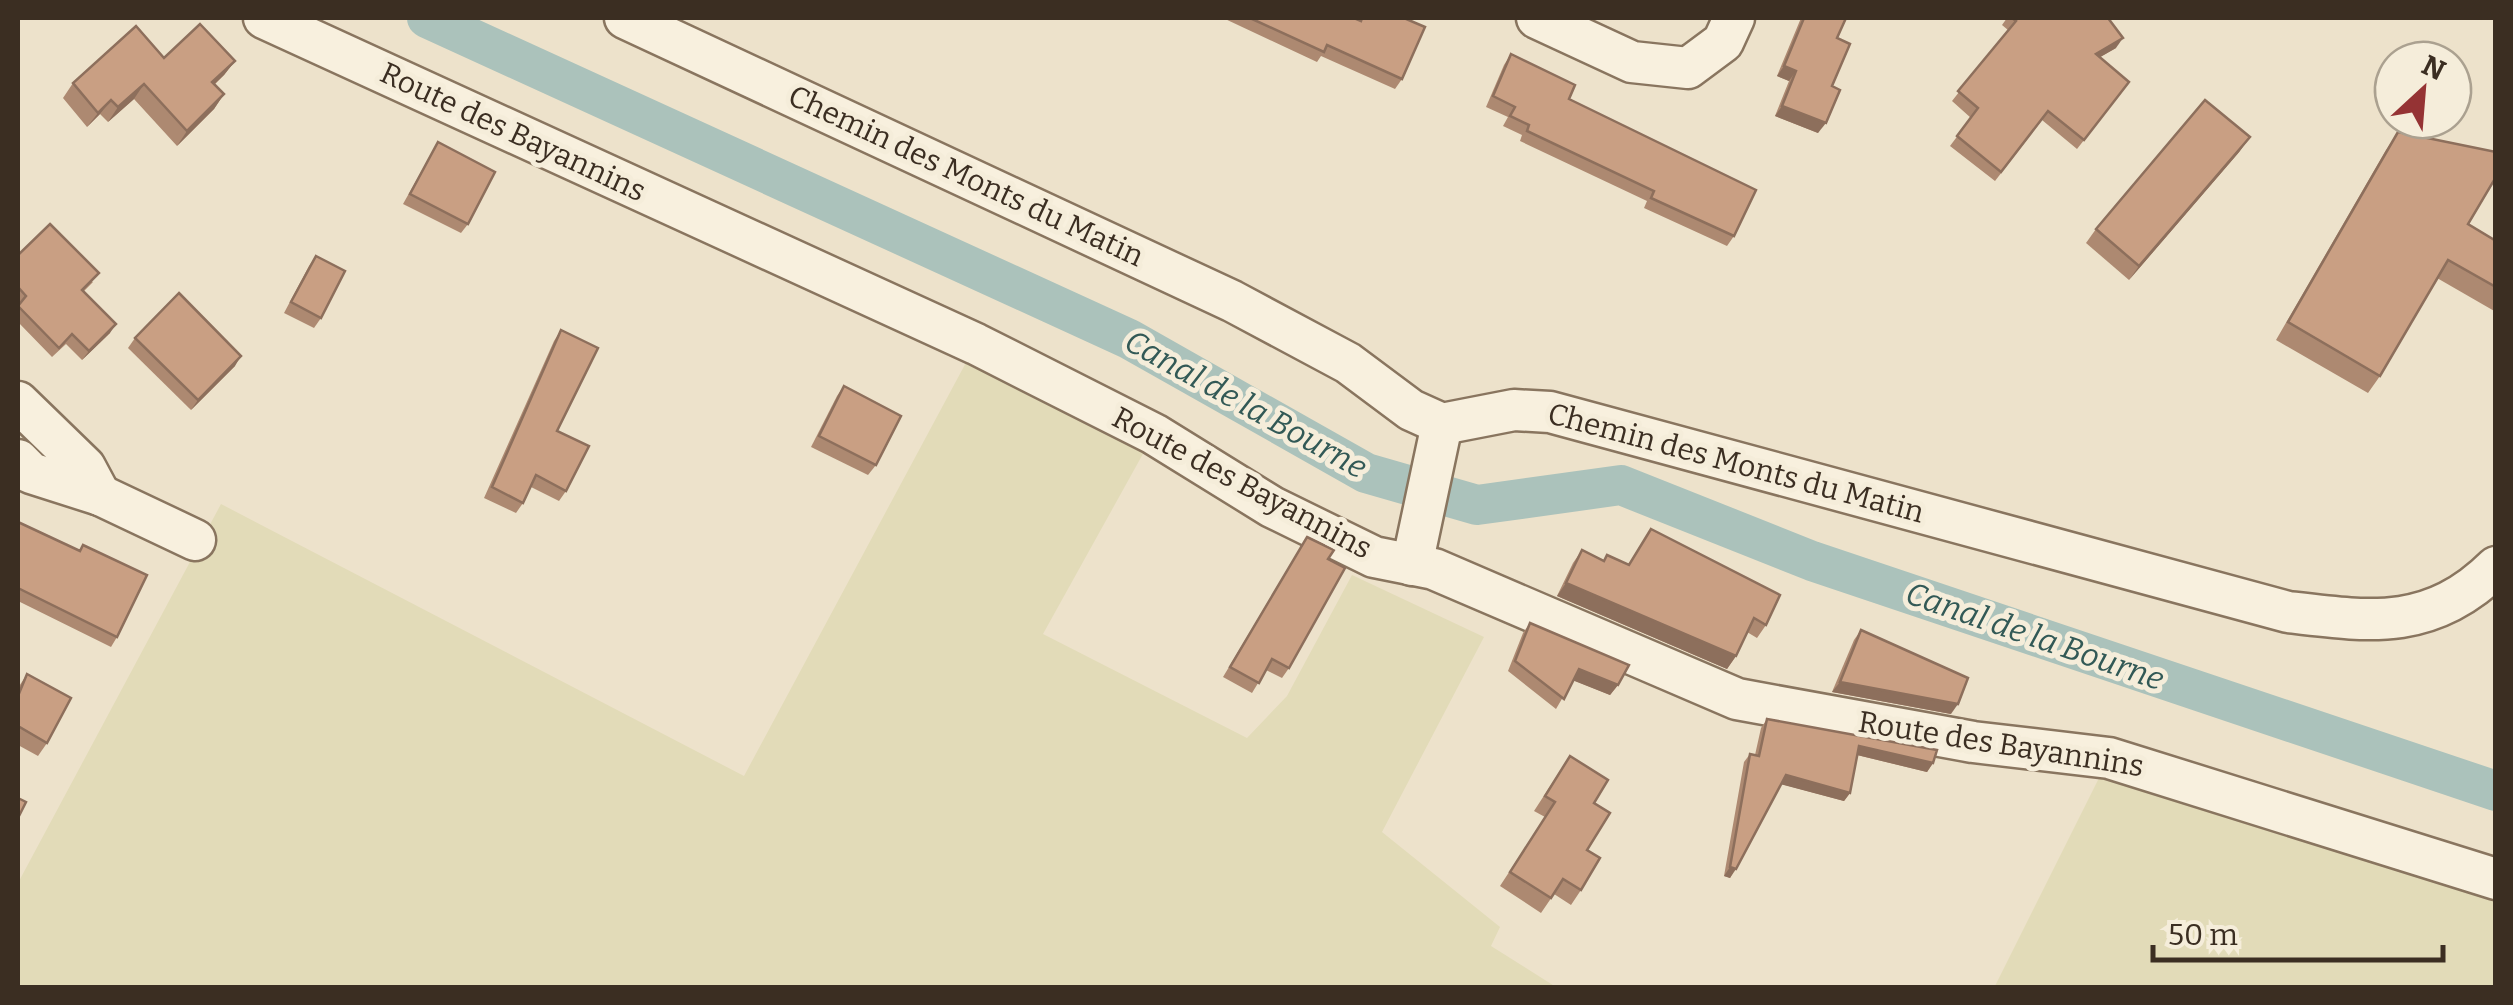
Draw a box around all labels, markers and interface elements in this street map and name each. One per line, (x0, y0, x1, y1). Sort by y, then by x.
north arrow (2373, 40, 2473, 140)
text: N (2417, 48, 2451, 88)
street label: Route des Bayannins (375, 55, 651, 209)
street label: Chemin des Monts du Matin (783, 78, 1149, 274)
water label: Canal de la Bourne (1118, 322, 1374, 486)
street label: Chemin des Monts du Matin (1544, 395, 1928, 531)
street label: Route des Bayannins (1106, 399, 1378, 567)
water label: Canal de la Bourne (1901, 574, 2169, 698)
street label: Route des Bayannins (1856, 704, 2146, 784)
scale bar (2153, 900, 2443, 962)
text: 50 m (2168, 917, 2238, 953)

